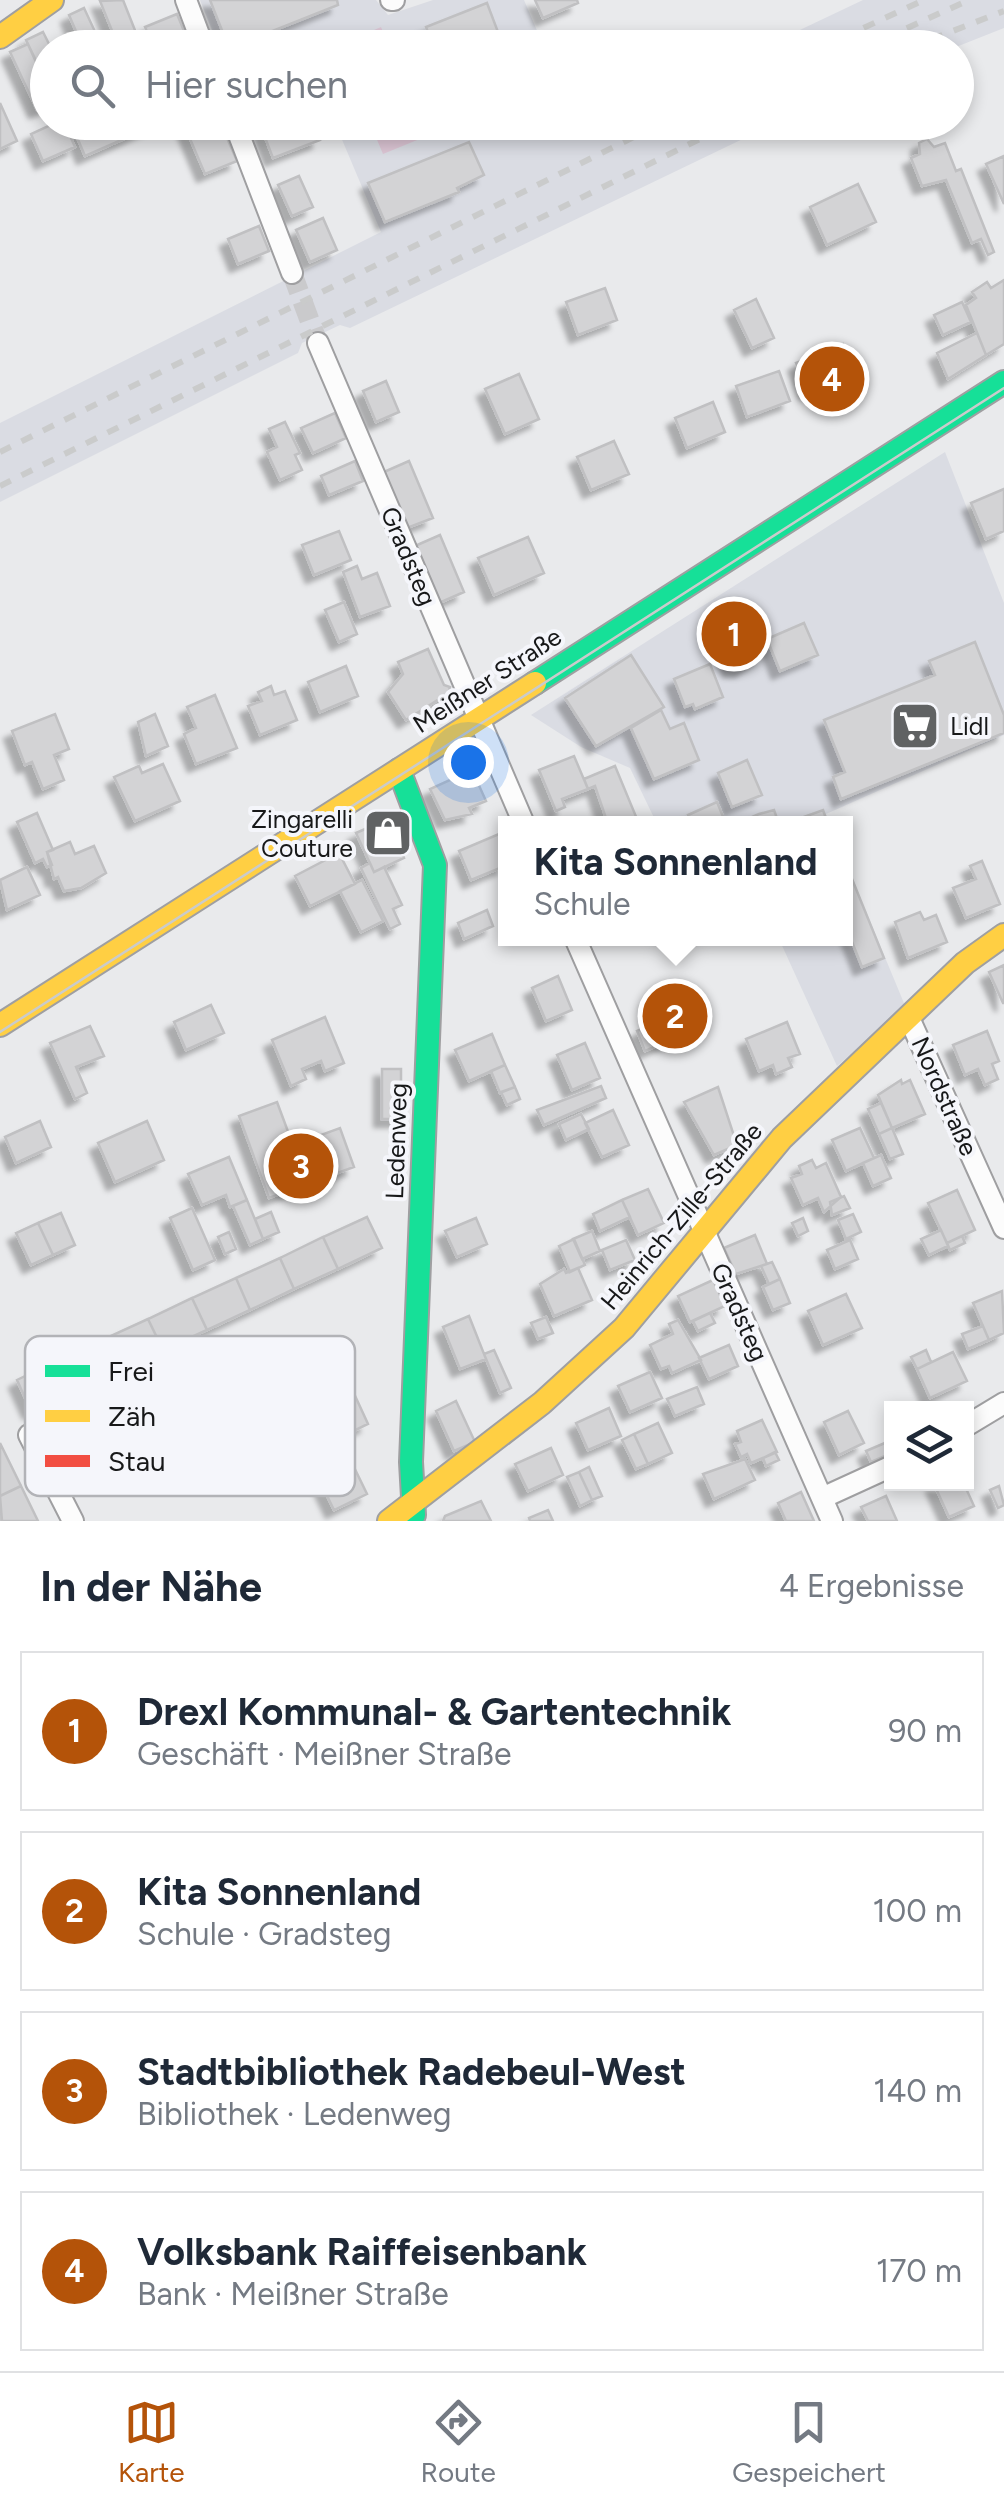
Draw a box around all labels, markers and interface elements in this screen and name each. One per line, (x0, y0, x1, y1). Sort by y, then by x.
search box (30, 30, 974, 140)
icon: search (65, 58, 120, 113)
text: Hier suchen (145, 62, 348, 108)
pin: 4 (800, 342, 864, 416)
street label: Gradsteg (375, 502, 443, 610)
pin: 1 (702, 596, 766, 672)
street label: Meißner Straße (407, 621, 567, 739)
supermarket icon: Lidl (889, 700, 941, 752)
place label: Lidl (950, 711, 989, 741)
your location (443, 737, 494, 788)
place label: Zingarelli Couture (251, 804, 353, 863)
shop icon: Zingarelli Couture (362, 807, 414, 859)
popup (498, 816, 853, 946)
text: Kita Sonnenland (533, 839, 818, 885)
text: Schule (533, 885, 631, 923)
pin: 2 (642, 978, 708, 1054)
street label: Nordstraße (905, 1032, 985, 1160)
street label: Ledenweg (379, 1082, 413, 1200)
street label: Heinrich-Zille-Straße (594, 1116, 768, 1316)
pin: 3 (268, 1128, 334, 1204)
street label: Gradsteg (705, 1258, 775, 1366)
legend (25, 1336, 355, 1496)
text: Frei (108, 1354, 154, 1388)
text: Zäh (108, 1399, 156, 1433)
map controls (884, 1401, 974, 1491)
button: layers (884, 1401, 974, 1491)
text: Stau (108, 1444, 166, 1478)
text: In der Nähe (40, 1561, 262, 1612)
text: 4 Ergebnisse (779, 1567, 964, 1605)
text: Drexl Kommunal- & Gartentechnik (137, 1689, 731, 1735)
text: 1 (68, 1712, 81, 1750)
text: 90 m (888, 1712, 962, 1750)
text: Geschäft · Meißner Straße (137, 1735, 511, 1773)
text: Kita Sonnenland (137, 1869, 421, 1915)
text: 2 (65, 1892, 84, 1930)
text: 100 m (873, 1892, 962, 1930)
text: Schule · Gradsteg (137, 1915, 392, 1953)
text: Stadtbibliothek Radebeul-West (137, 2049, 686, 2095)
text: 3 (66, 2072, 83, 2110)
text: 140 m (873, 2072, 962, 2110)
text: Bibliothek · Ledenweg (137, 2095, 452, 2133)
text: Volksbank Raiffeisenbank (137, 2229, 587, 2275)
text: 4 (64, 2252, 85, 2290)
text: 170 m (876, 2252, 962, 2290)
text: Bank · Meißner Straße (137, 2275, 449, 2313)
tab: Karte (118, 2395, 184, 2489)
tab: Route (421, 2395, 496, 2489)
tab: Gespeichert (732, 2395, 886, 2489)

